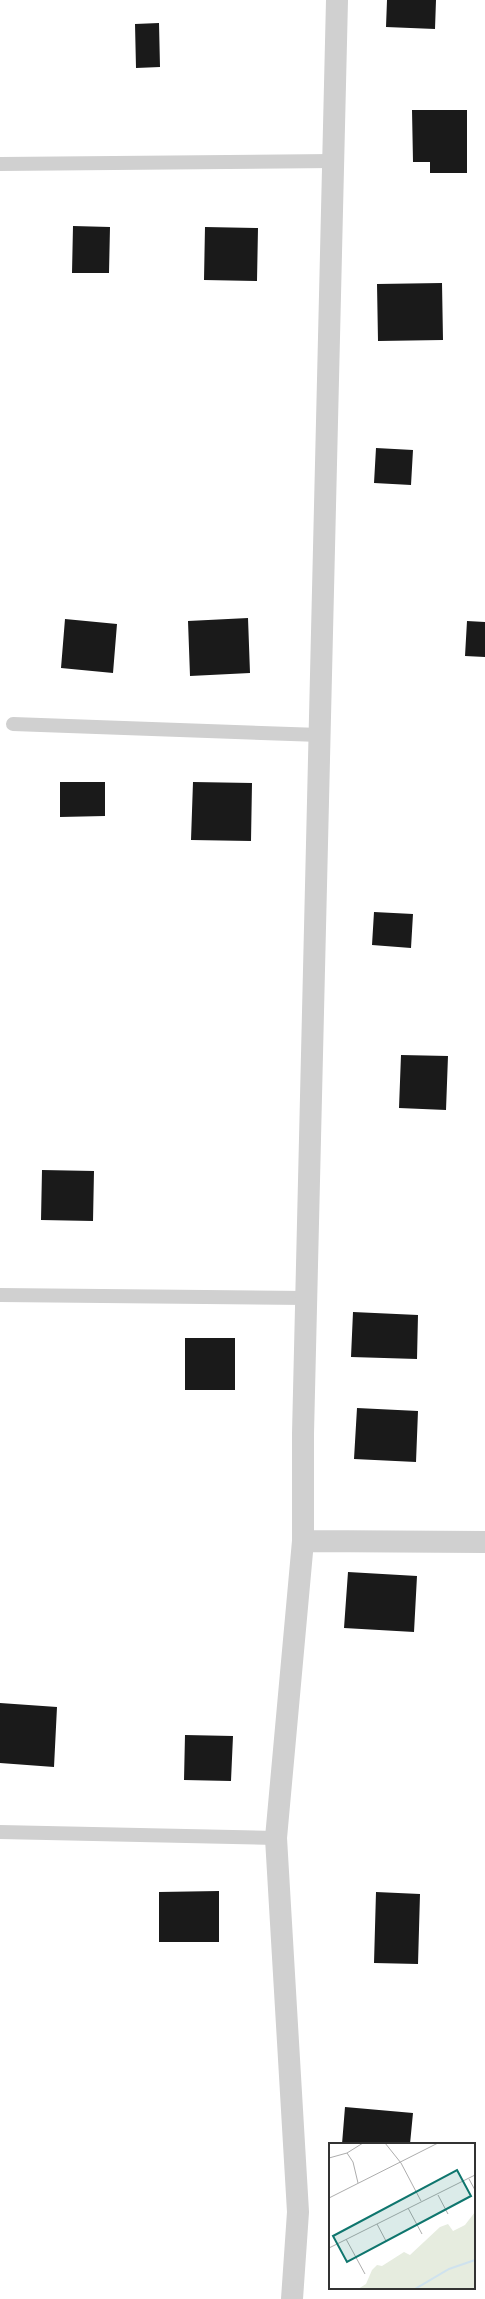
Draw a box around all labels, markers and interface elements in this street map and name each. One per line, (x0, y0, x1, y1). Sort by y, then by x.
inset map (329, 2143, 475, 2289)

